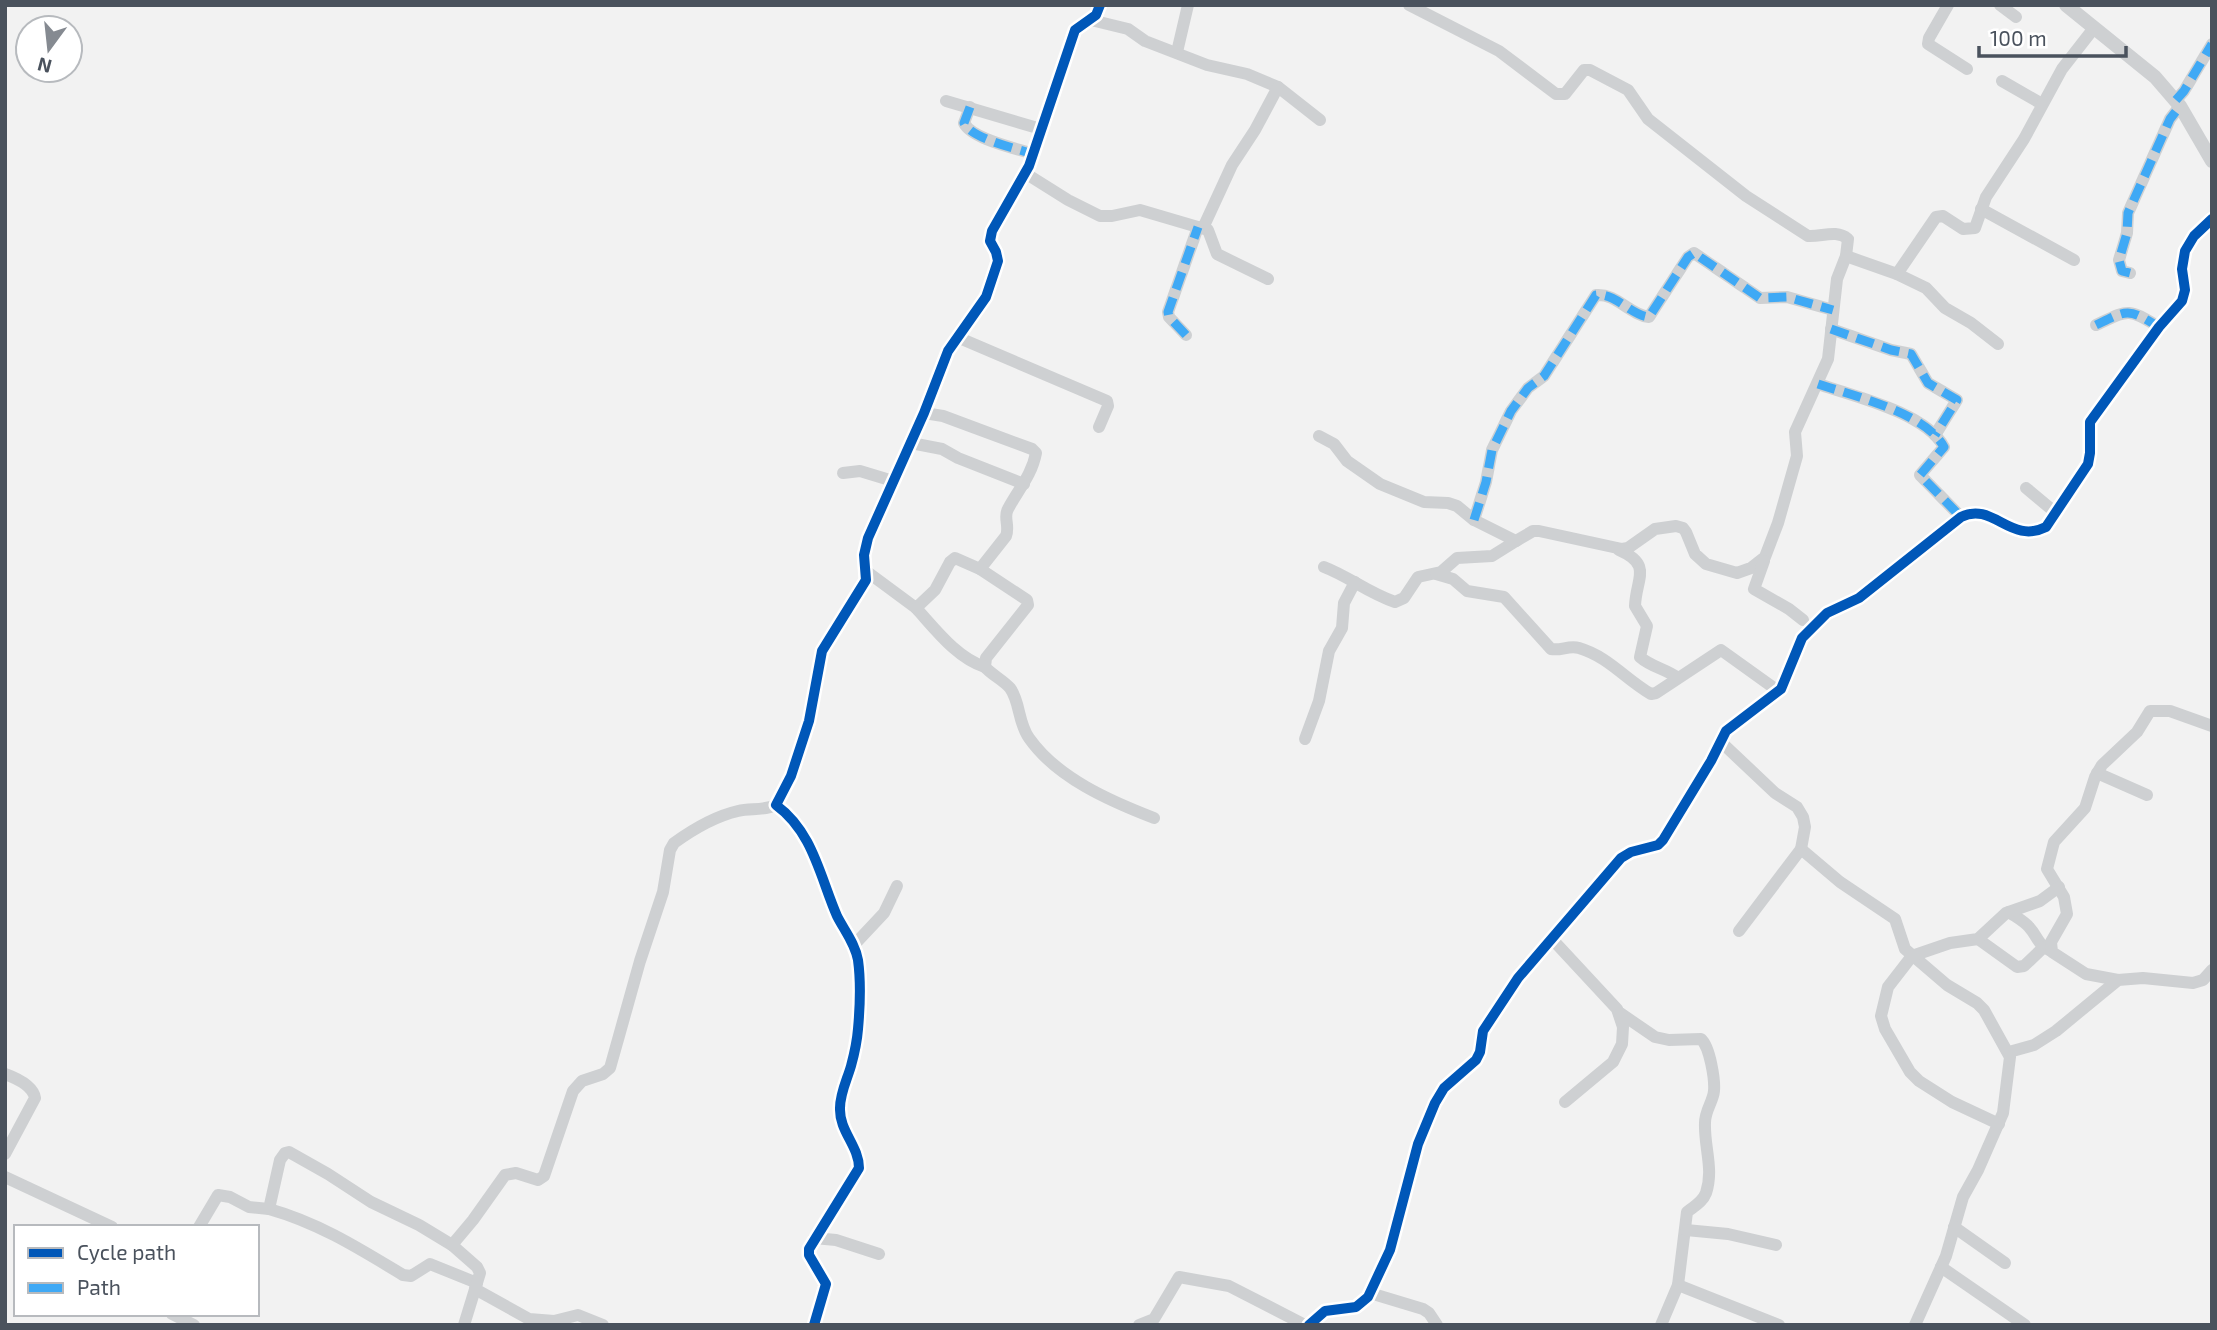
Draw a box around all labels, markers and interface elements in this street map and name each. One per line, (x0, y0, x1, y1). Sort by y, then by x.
north arrow (14, 14, 84, 84)
scale bar (1979, 14, 2126, 58)
text: 100 m (1990, 25, 2047, 50)
text: N (35, 53, 54, 79)
legend (14, 1225, 259, 1316)
text: Cycle path (77, 1239, 176, 1264)
text: Path (77, 1274, 121, 1299)

